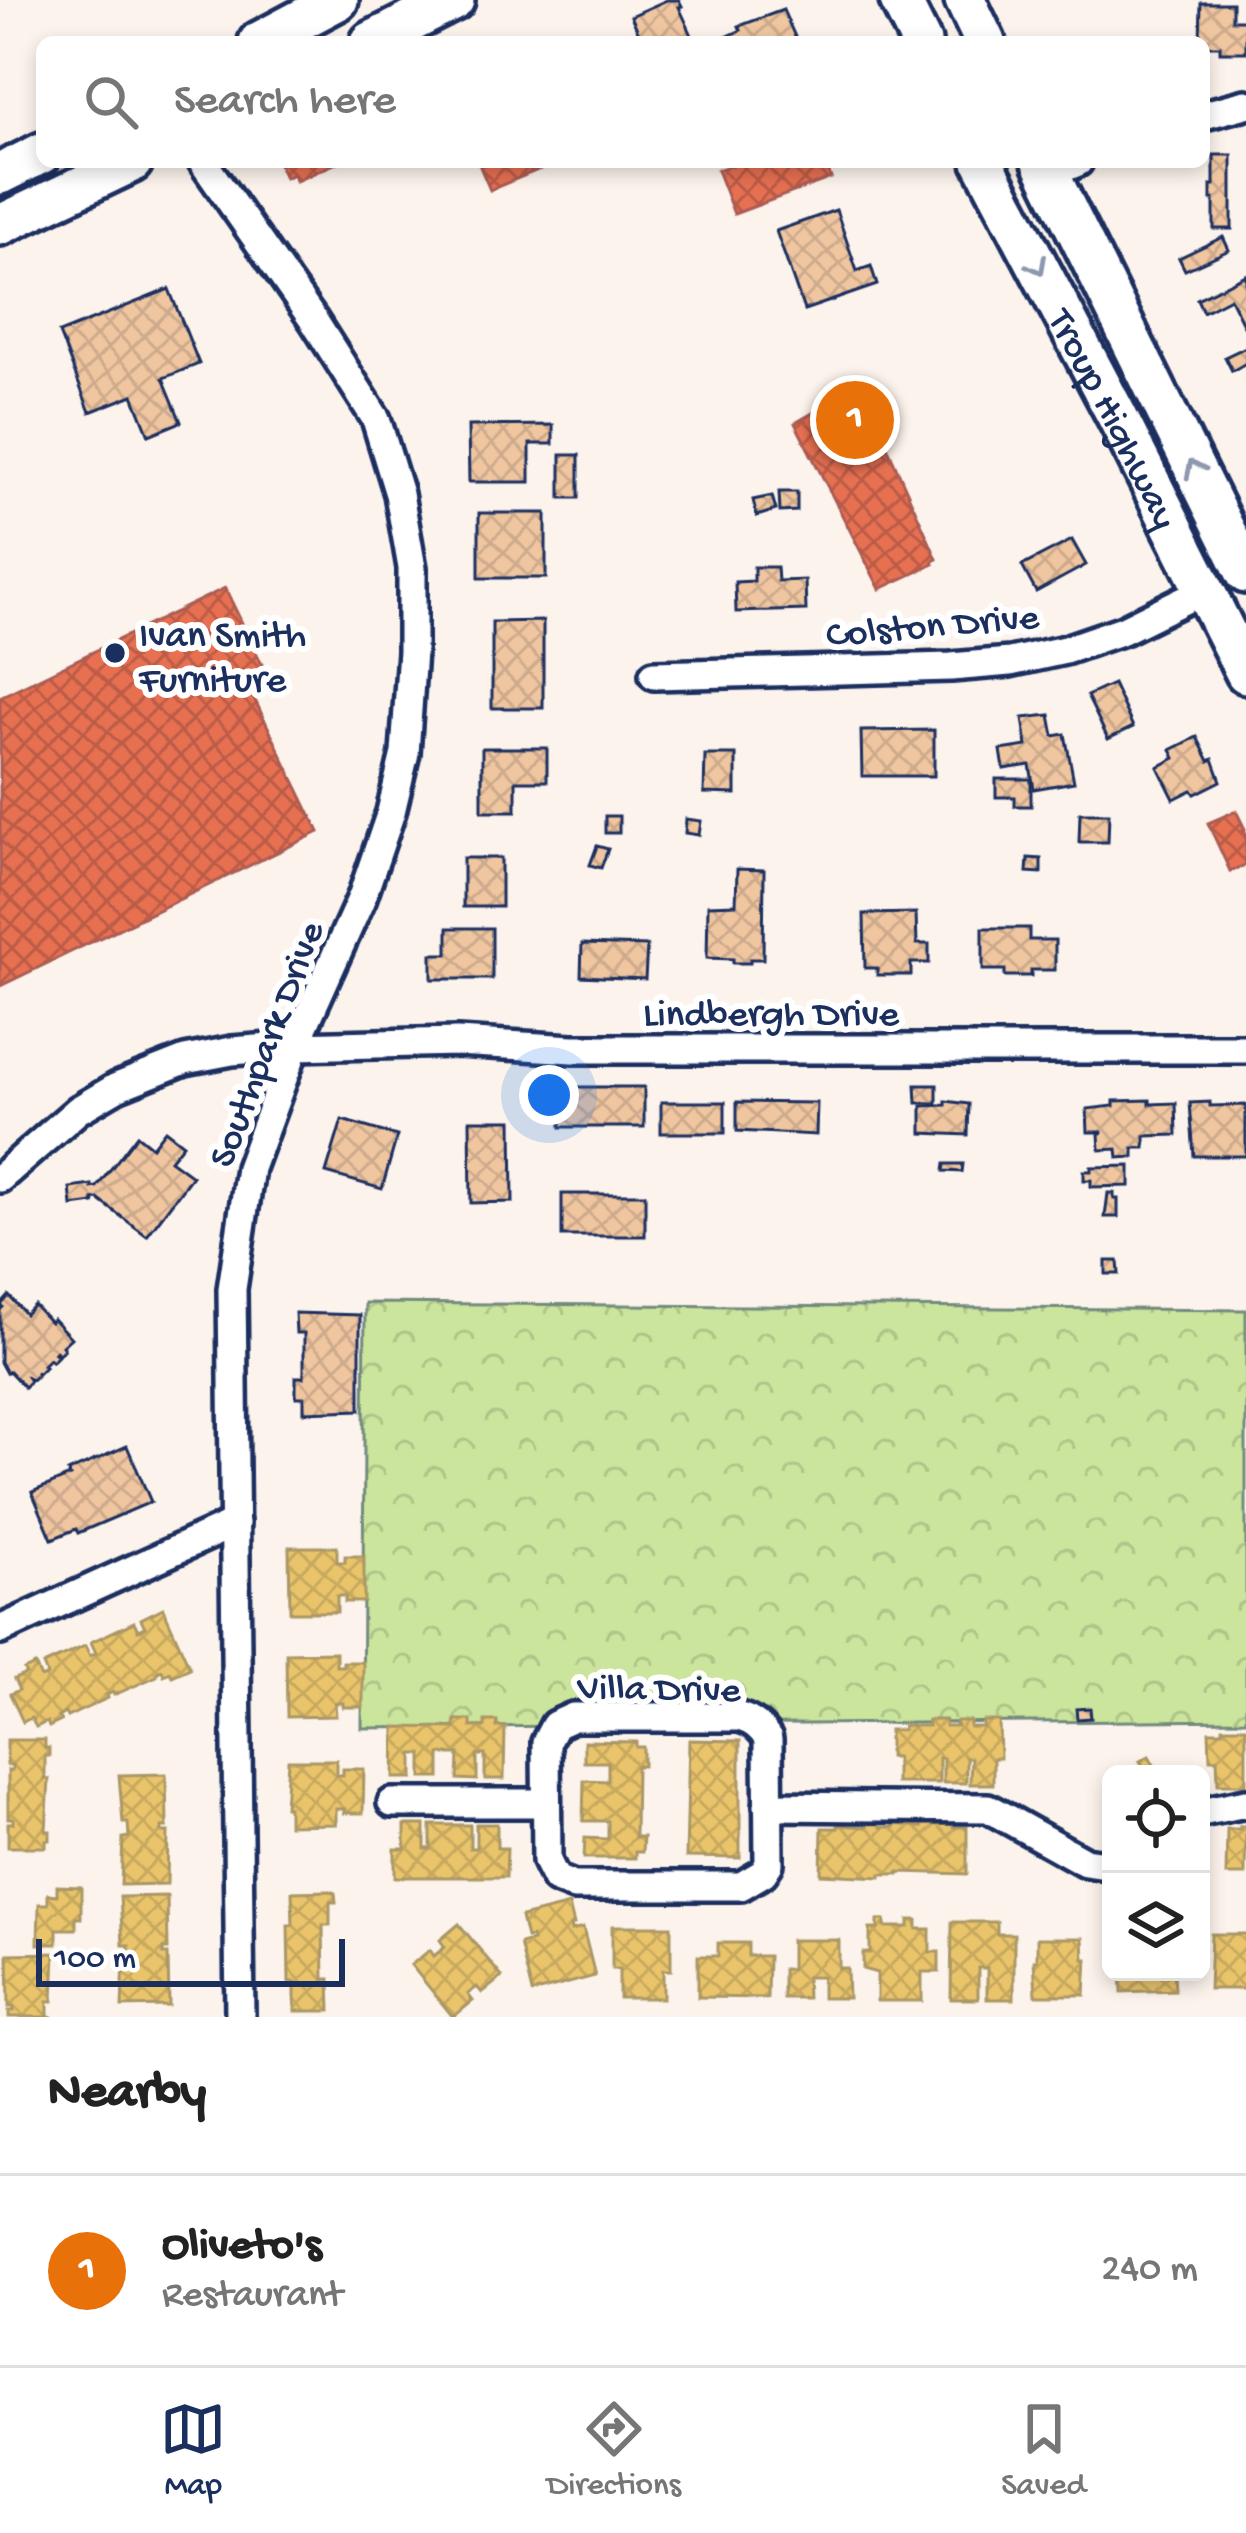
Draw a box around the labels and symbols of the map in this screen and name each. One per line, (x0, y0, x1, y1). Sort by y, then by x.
one-way arrow (1023, 253, 1046, 275)
street label: Troup Highway (1034, 301, 1186, 538)
pin: 1 (816, 375, 894, 465)
one-way arrow (1185, 459, 1208, 480)
street label: Colston Drive (824, 597, 1042, 661)
place label: Ivan Smith Furniture (138, 615, 306, 706)
marker: Ivan Smith Furniture (102, 640, 128, 666)
street label: Southpark Drive (202, 915, 338, 1175)
street label: Lindbergh Drive (643, 994, 900, 1040)
your location (519, 1065, 579, 1125)
street label: Villa Drive (576, 1668, 742, 1716)
scale bar (36, 1933, 345, 1986)

